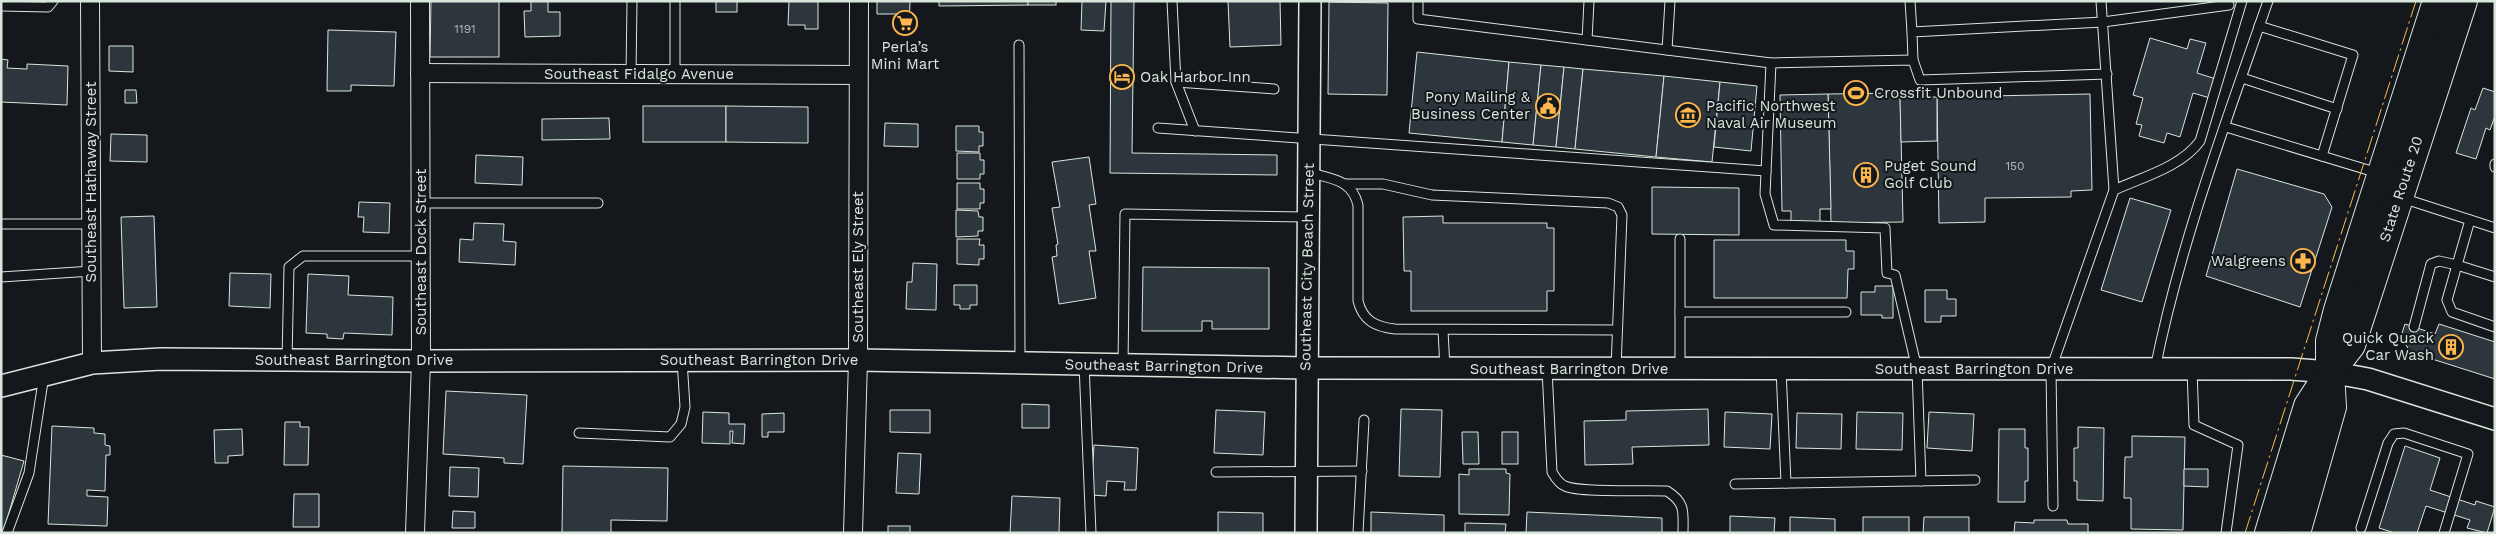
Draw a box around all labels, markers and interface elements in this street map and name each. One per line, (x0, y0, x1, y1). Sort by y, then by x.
supermarket icon: Perla’s Mini Mart (892, 10, 918, 36)
house number: 1191 (454, 22, 476, 36)
place label: Perla’s Mini Mart (871, 38, 940, 73)
hotel icon: Oak Harbor Inn (1109, 64, 1135, 90)
street label: Southeast Fidalgo Avenue (544, 65, 734, 83)
place label: Oak Harbor Inn (1140, 68, 1251, 86)
sports icon: Crossfit Unbound (1843, 80, 1869, 106)
street label: Southeast Hathaway Street (82, 81, 100, 282)
place label: Crossfit Unbound (1874, 84, 2002, 102)
place label: Pony Mailing & Business Center (1411, 88, 1531, 123)
public building icon: Pony Mailing & Business Center (1535, 93, 1561, 119)
place label: Pacific Northwest Naval Air Museum (1706, 97, 1837, 132)
museum icon: Pacific Northwest Naval Air Museum (1675, 102, 1701, 128)
street label: State Route 20 (2375, 134, 2427, 244)
place label: Puget Sound Golf Club (1884, 157, 1977, 192)
house number: 150 (2005, 159, 2025, 173)
street label: Southeast City Beach Street (1296, 162, 1318, 371)
building icon: Puget Sound Golf Club (1853, 162, 1879, 188)
street label: Southeast Dock Street (412, 168, 430, 335)
street label: Southeast Ely Street (849, 191, 867, 343)
pharmacy icon: Walgreens (2290, 248, 2316, 274)
place label: Walgreens (2211, 252, 2286, 270)
place label: Quick Quack Car Wash (2342, 329, 2434, 364)
building icon: Quick Quack Car Wash (2438, 334, 2464, 360)
street label: Southeast Barrington Drive (255, 351, 453, 369)
street label: Southeast Barrington Drive (660, 351, 858, 369)
street label: Southeast Barrington Drive (1065, 355, 1263, 377)
street label: Southeast Barrington Drive (1470, 360, 1668, 378)
street label: Southeast Barrington Drive (1875, 360, 2073, 378)

